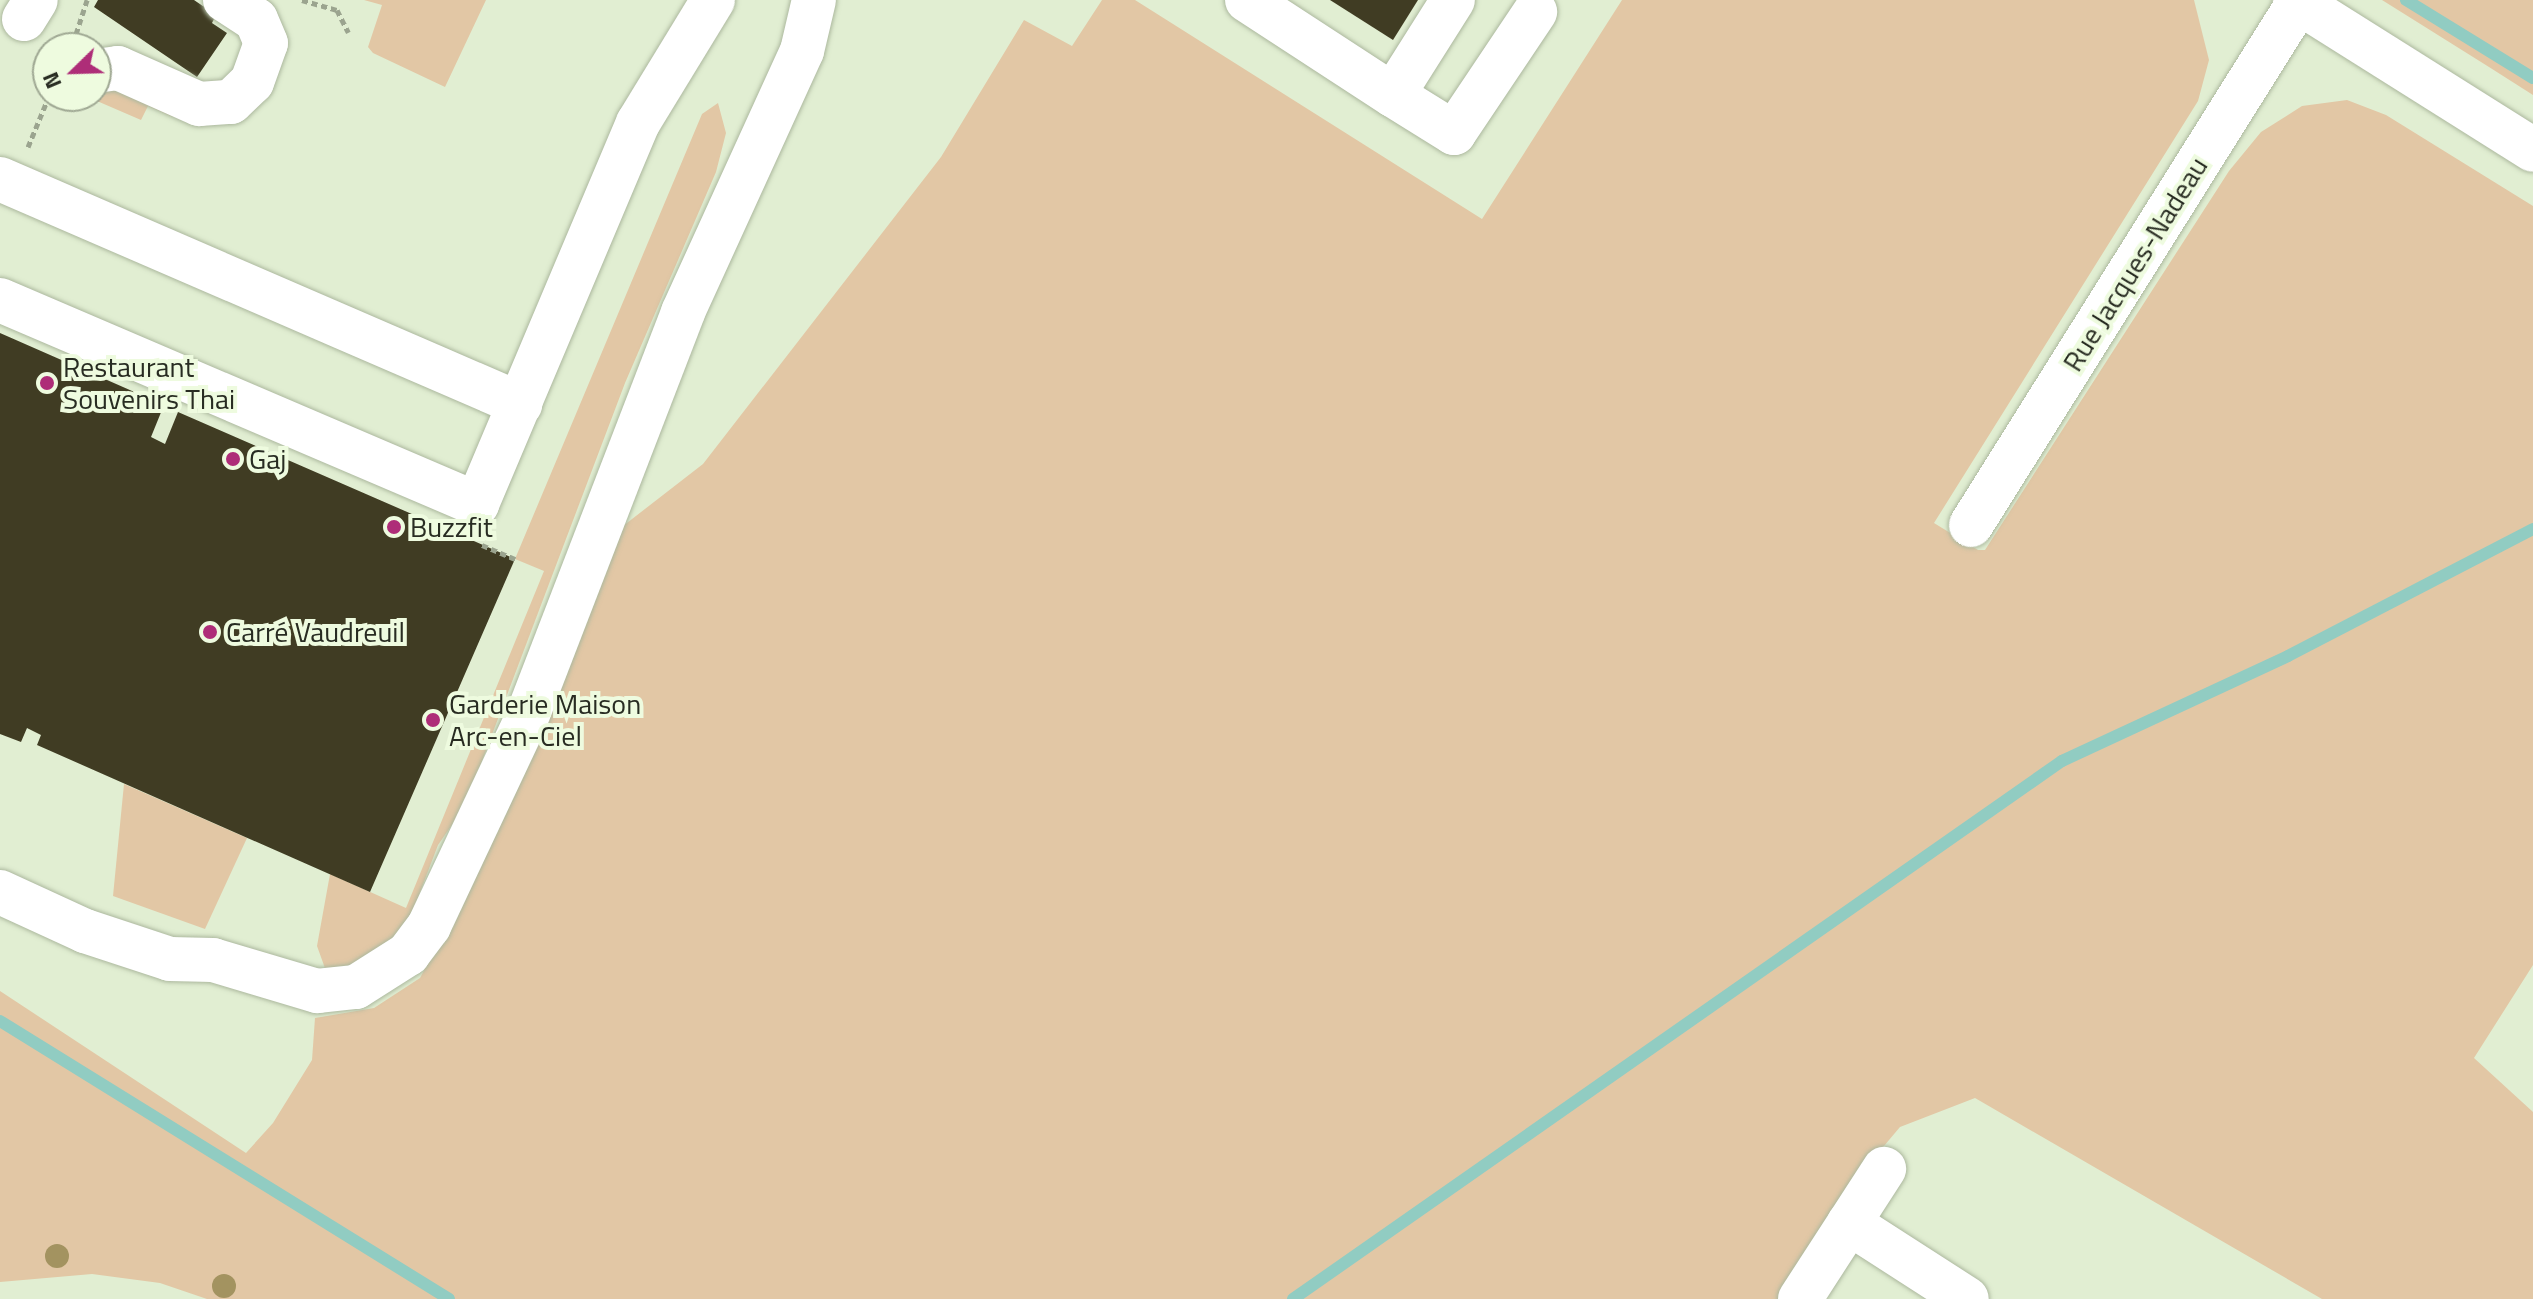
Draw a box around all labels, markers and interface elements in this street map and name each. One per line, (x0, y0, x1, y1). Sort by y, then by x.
north arrow (32, 32, 112, 112)
text: N (33, 67, 70, 94)
street label: Rue Jacques-Nadeau (2056, 151, 2214, 377)
place label: Restaurant Souvenirs Thai (63, 350, 235, 416)
marker: Restaurant Souvenirs Thai (38, 374, 56, 392)
place label: Gaj (249, 442, 286, 476)
marker: Gaj (224, 450, 242, 468)
place label: Buzzfit (410, 510, 493, 544)
marker: Buzzfit (385, 518, 403, 536)
place label: Carré Vaudreuil (226, 615, 405, 649)
marker: Carré Vaudreuil (201, 623, 219, 641)
place label: Garderie Maison Arc-en-Ciel (449, 687, 641, 753)
marker: Garderie Maison Arc-en-Ciel (424, 711, 442, 729)

